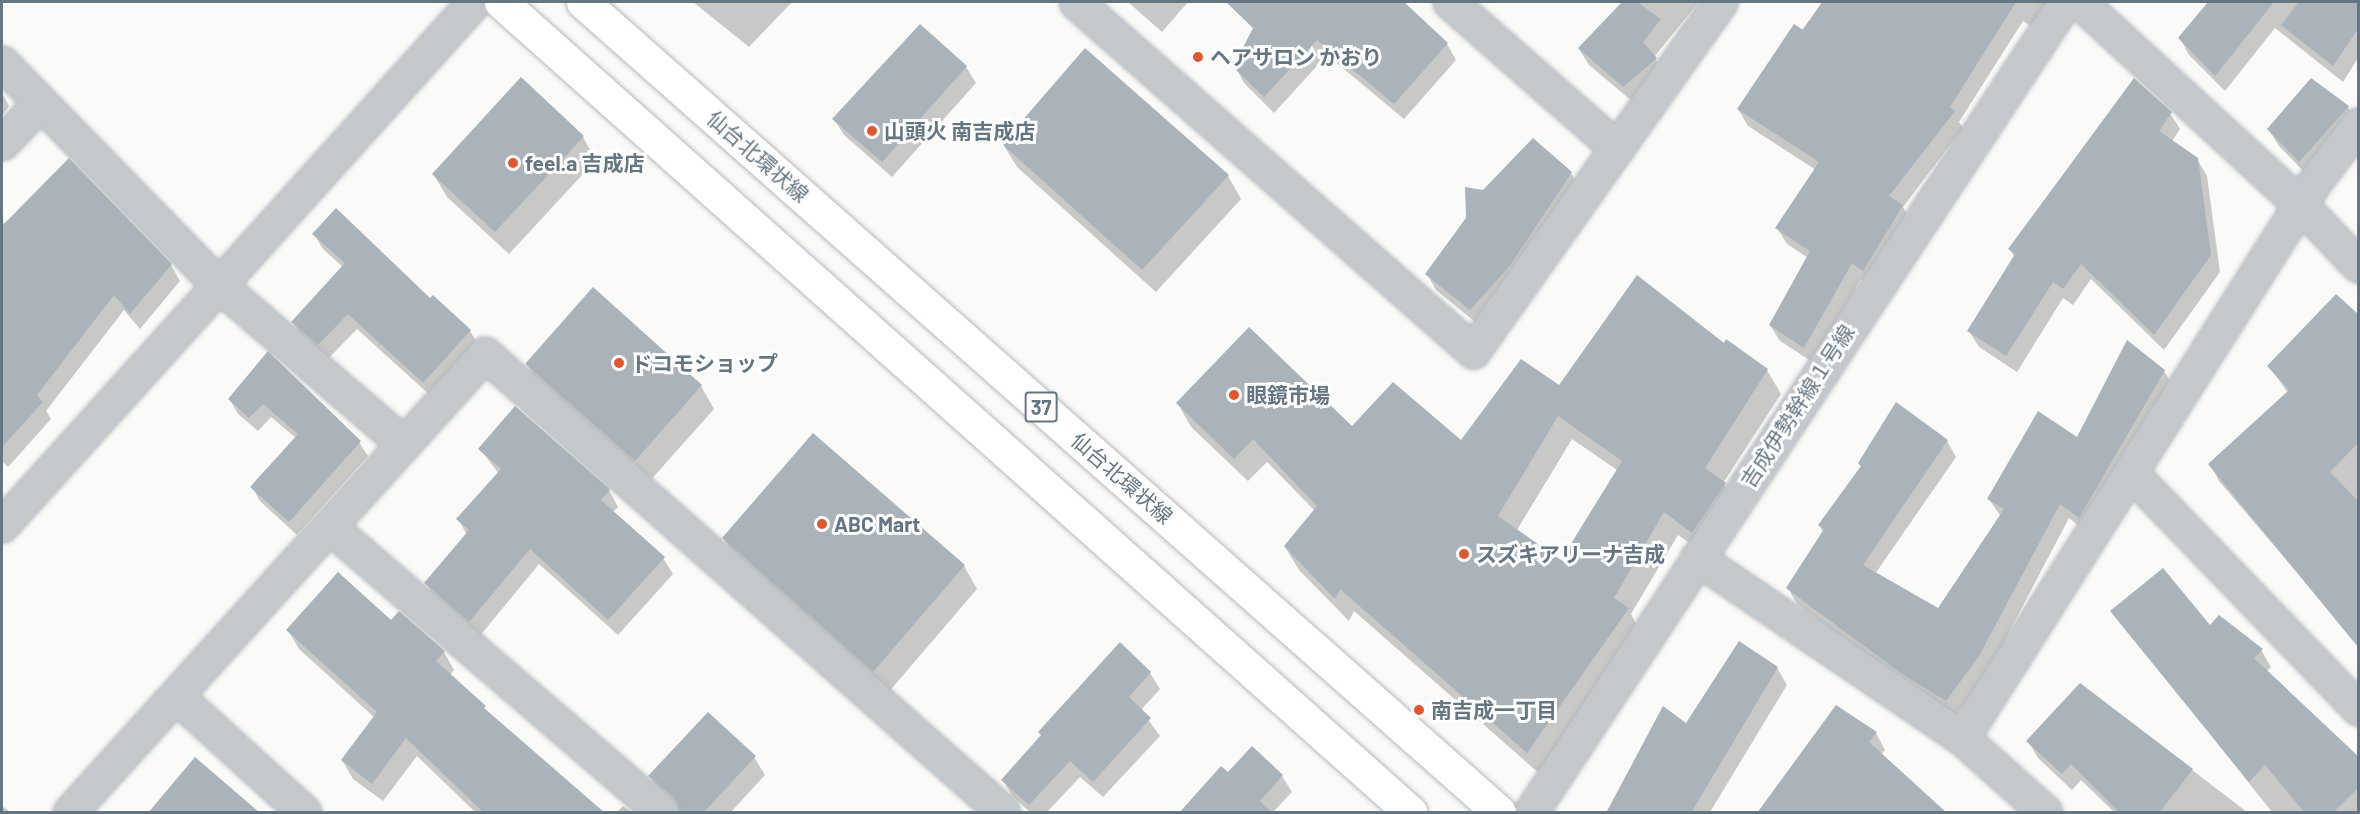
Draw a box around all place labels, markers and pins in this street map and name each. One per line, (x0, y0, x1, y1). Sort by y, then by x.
place label: ヘアサロン かおり (1210, 44, 1382, 70)
marker: ヘアサロン かおり (1191, 50, 1205, 64)
place label: 山頭火 南吉成店 (884, 118, 1035, 144)
marker: 山頭火 南吉成店 (865, 124, 879, 138)
place label: feel.a 吉成店 (525, 150, 644, 176)
marker: feel.a 吉成店 (506, 156, 520, 170)
place label: ドコモショップ (631, 350, 778, 376)
marker: ドコモショップ (612, 356, 626, 370)
place label: 眼鏡市場 (1246, 382, 1330, 408)
marker: 眼鏡市場 (1227, 388, 1241, 402)
place label: ABC Mart (834, 511, 920, 537)
marker: ABC Mart (815, 517, 829, 531)
place label: スズキアリーナ吉成 (1476, 541, 1665, 567)
marker: スズキアリーナ吉成 (1457, 547, 1471, 561)
place label: 南吉成一丁目 (1431, 697, 1557, 723)
marker: 南吉成一丁目 (1412, 703, 1426, 717)

